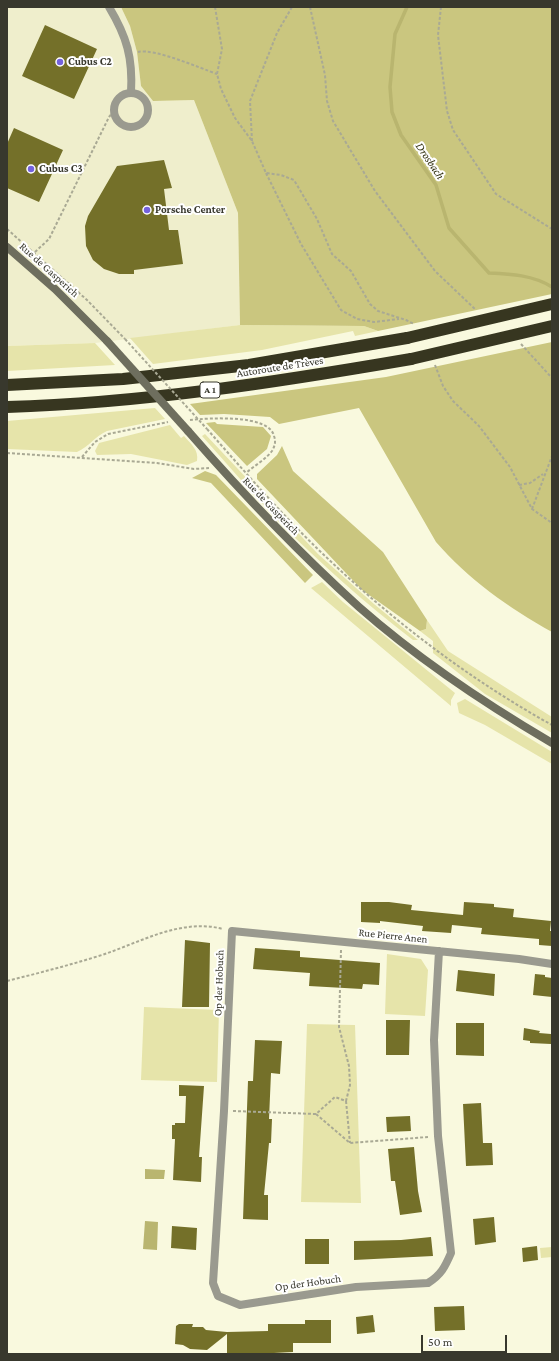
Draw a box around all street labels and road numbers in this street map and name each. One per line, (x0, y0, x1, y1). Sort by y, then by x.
street label: Rue de Gasperich (17, 240, 81, 300)
street label: Autoroute de Trèves (236, 354, 324, 380)
road number: A 1 (200, 382, 220, 398)
street label: Rue de Gasperich (240, 474, 302, 538)
street label: Rue Pierre Anen (358, 926, 428, 946)
street label: Op der Hobuch (211, 950, 227, 1016)
street label: Op der Hobuch (274, 1272, 342, 1294)

